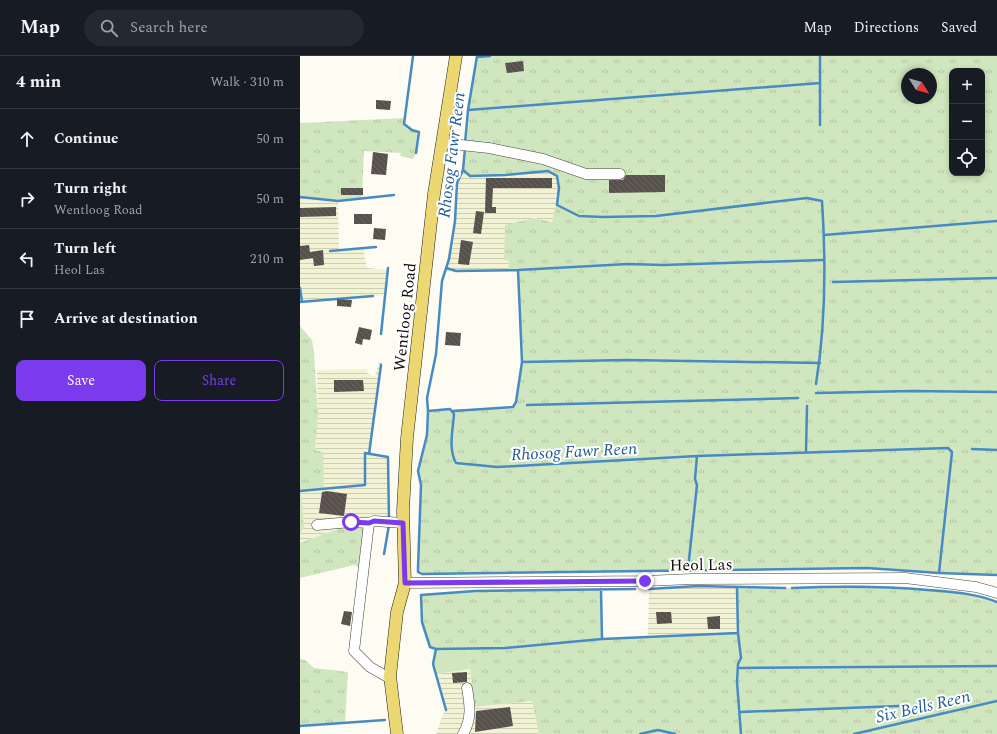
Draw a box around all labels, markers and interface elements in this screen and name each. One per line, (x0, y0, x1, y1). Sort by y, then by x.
search box (84, 10, 364, 46)
text: Map (20, 13, 60, 42)
text: Search here (130, 16, 208, 39)
icon: search (98, 17, 120, 39)
text: Map (804, 17, 832, 38)
text: Directions (854, 17, 919, 38)
text: Saved (941, 17, 977, 38)
north arrow (901, 68, 937, 104)
map controls (949, 68, 985, 176)
button: + (949, 68, 985, 104)
text: 4 min (16, 69, 61, 95)
text: Walk · 310 m (210, 72, 284, 92)
water label: Rhosog Fawr Reen (431, 91, 473, 219)
button: − (949, 104, 985, 140)
text: Continue (54, 127, 119, 150)
icon: ahead (16, 128, 38, 150)
text: 50 m (257, 129, 284, 149)
button: locate (949, 140, 985, 176)
text: Turn right (54, 177, 127, 200)
icon: right (16, 188, 38, 210)
text: 50 m (257, 189, 284, 209)
text: Wentloog Road (54, 200, 143, 220)
text: Turn left (54, 237, 116, 260)
icon: left (16, 248, 38, 270)
text: 210 m (250, 249, 284, 269)
text: Heol Las (54, 260, 105, 280)
street label: Wentloog Road (387, 262, 423, 373)
text: Arrive at destination (54, 307, 198, 330)
icon: arrive (16, 308, 38, 330)
button: Save (16, 360, 146, 401)
button: Share (154, 360, 284, 401)
water label: Rhosog Fawr Reen (510, 436, 638, 468)
route start (342, 513, 360, 531)
street label: Heol Las (669, 552, 733, 578)
route end (636, 572, 654, 590)
water label: Six Bells Reen (873, 683, 973, 730)

